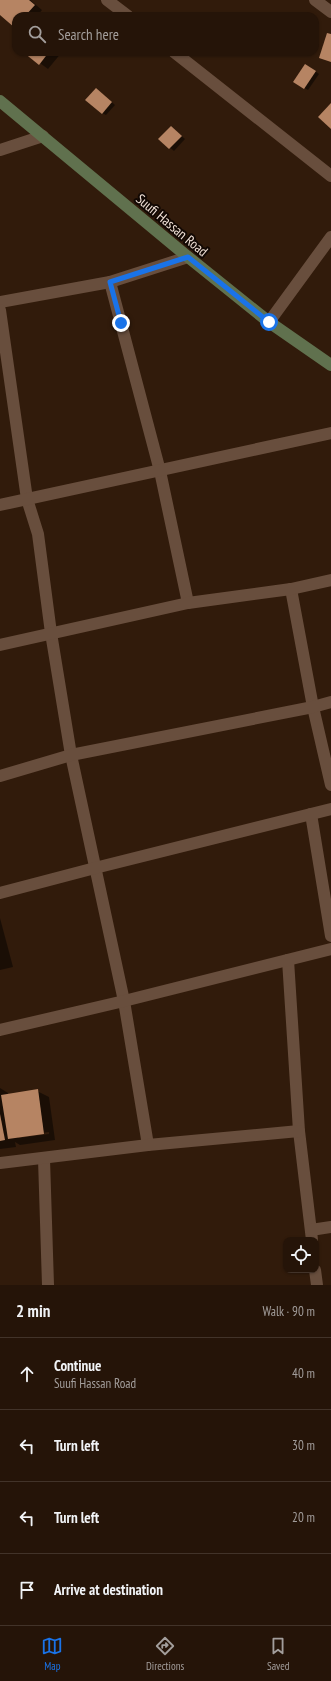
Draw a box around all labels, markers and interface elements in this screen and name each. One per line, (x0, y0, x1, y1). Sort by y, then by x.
search box (12, 12, 319, 56)
icon: search (26, 23, 48, 45)
text: Search here (58, 25, 119, 44)
street label: Suufi Hassan Road (132, 190, 212, 260)
route start (260, 313, 278, 331)
route end (112, 314, 130, 332)
map controls (283, 1237, 319, 1273)
button: locate (283, 1237, 319, 1273)
text: 2 min (16, 1300, 50, 1322)
text: Walk · 90 m (263, 1303, 315, 1320)
text: Continue (54, 1356, 101, 1375)
icon: ahead (16, 1363, 38, 1385)
text: 40 m (292, 1365, 315, 1382)
text: Suufi Hassan Road (54, 1375, 136, 1392)
icon: left (16, 1435, 38, 1457)
text: Turn left (54, 1436, 99, 1455)
text: 30 m (292, 1437, 315, 1454)
icon: left (16, 1507, 38, 1529)
text: Turn left (54, 1508, 99, 1527)
text: 20 m (292, 1509, 315, 1526)
icon: arrive (16, 1579, 38, 1601)
text: Arrive at destination (54, 1580, 163, 1599)
tab: Map (41, 1635, 63, 1673)
tab: Directions (146, 1635, 184, 1673)
tab: Saved (267, 1635, 290, 1673)

